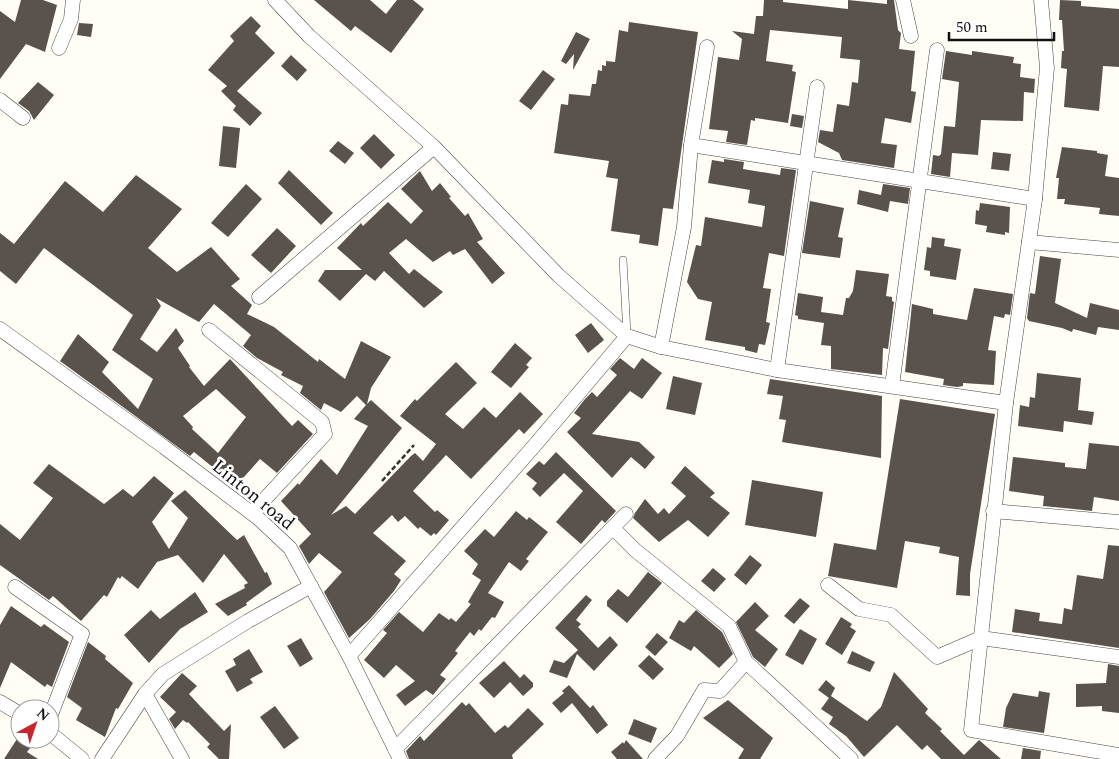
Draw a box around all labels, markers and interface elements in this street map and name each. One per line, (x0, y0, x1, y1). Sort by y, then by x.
scale bar (949, 10, 1054, 42)
text: 50 m (956, 16, 988, 39)
street label: Linton road (205, 453, 301, 538)
north arrow (10, 699, 60, 749)
text: N (32, 703, 54, 726)

